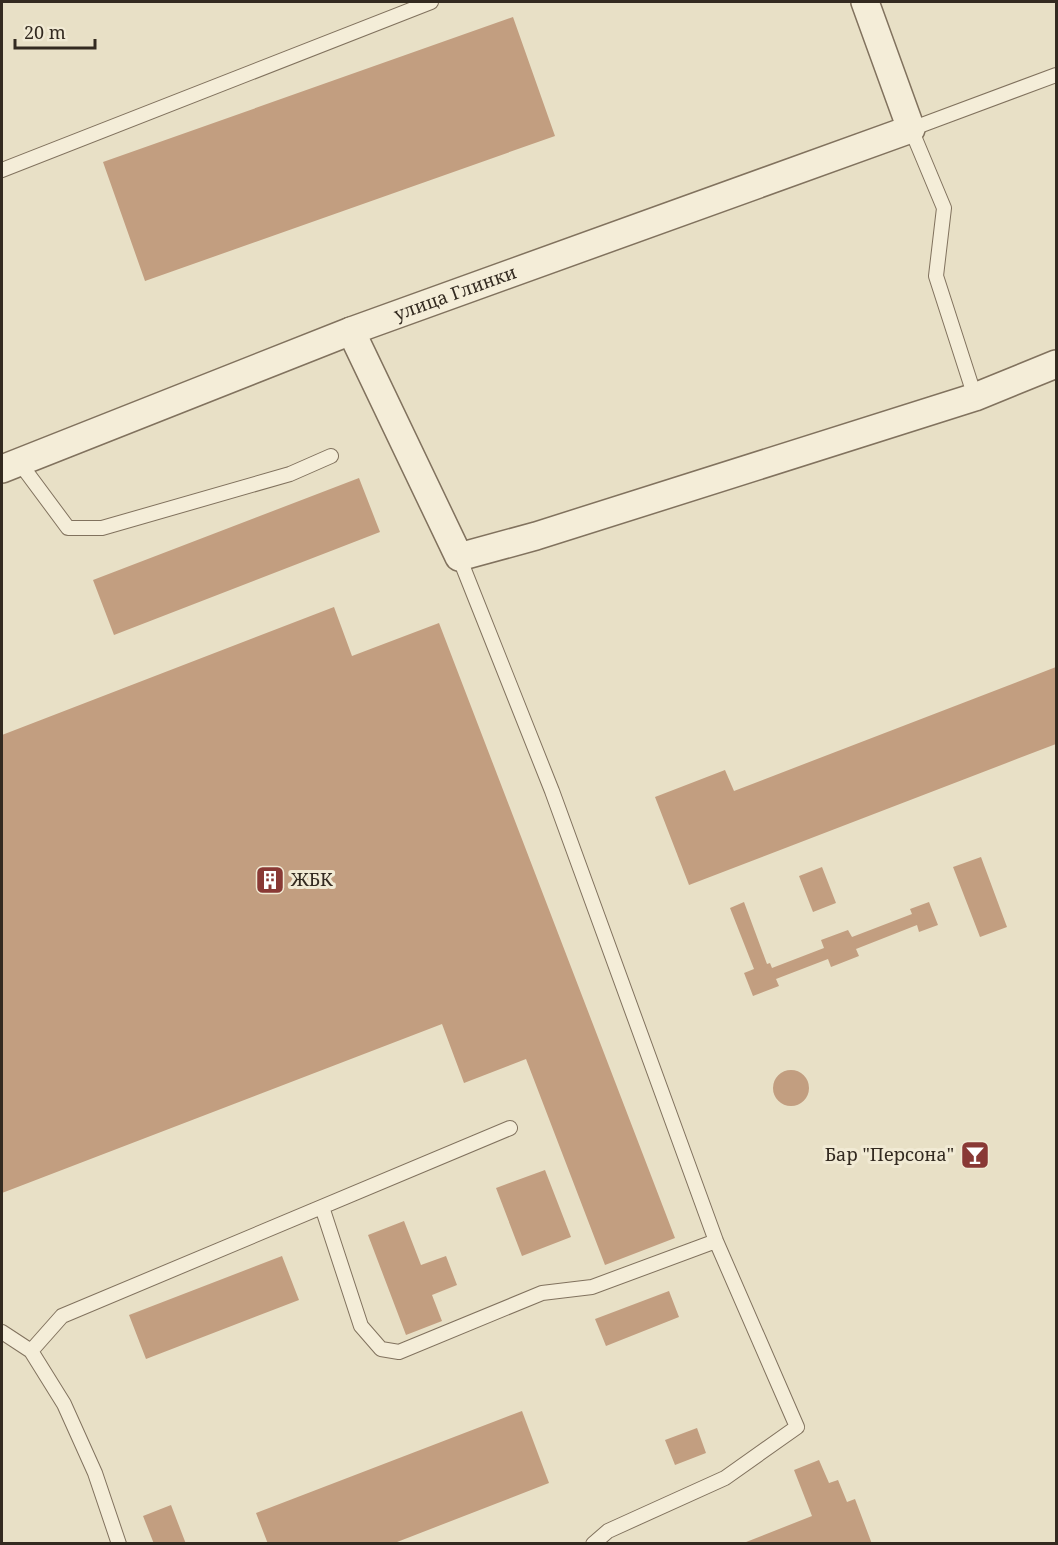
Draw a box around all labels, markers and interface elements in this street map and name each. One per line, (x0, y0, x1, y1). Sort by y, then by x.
scale bar (15, 12, 94, 50)
text: 20 m (24, 20, 66, 44)
street label: улица Глинки (390, 259, 519, 326)
building icon: ЖБК (254, 864, 286, 896)
place label: ЖБК (290, 867, 333, 891)
bar icon: Бар "Персона" (959, 1139, 991, 1171)
place label: Бар "Персона" (825, 1142, 954, 1166)

